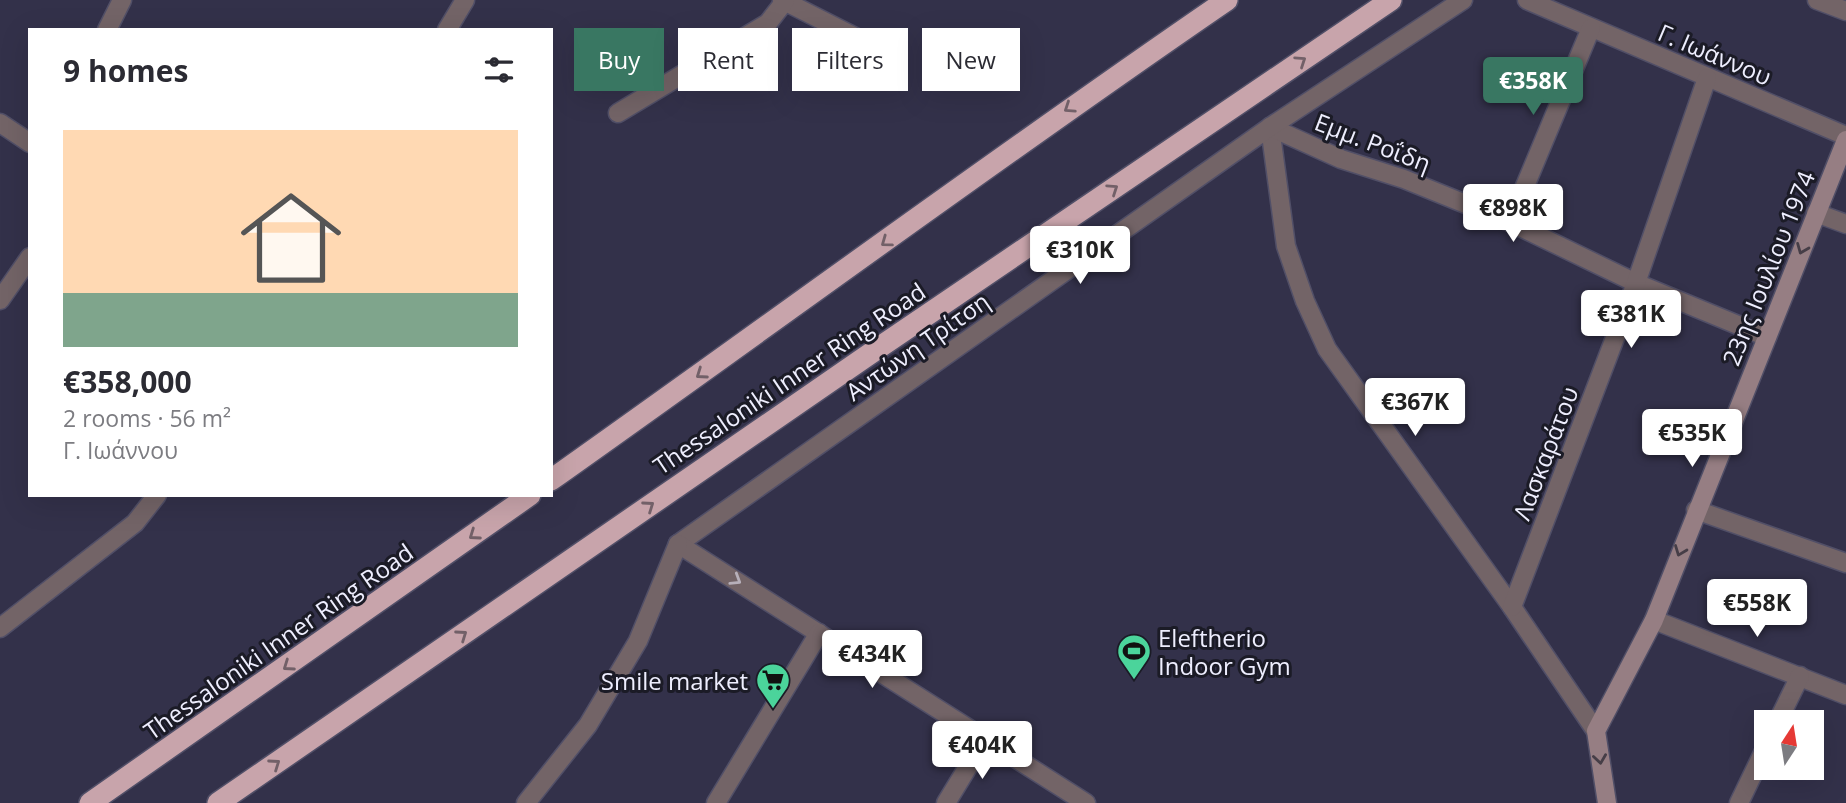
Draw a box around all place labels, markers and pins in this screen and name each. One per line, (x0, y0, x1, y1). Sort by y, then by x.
pin: €358K (1484, 58, 1582, 117)
pin: €898K (1464, 184, 1562, 244)
pin: €310K (1031, 226, 1129, 286)
pin: €381K (1582, 290, 1680, 350)
pin: €367K (1366, 378, 1464, 438)
pin: €535K (1643, 410, 1741, 469)
pin: €558K (1708, 580, 1806, 639)
place label: Eleftherio Indoor Gym (1158, 621, 1291, 682)
pin: €434K (823, 630, 921, 690)
sports icon: Eleftherio Indoor Gym (1115, 632, 1153, 681)
supermarket icon: Smile market (754, 661, 792, 710)
place label: Smile market (601, 664, 748, 697)
pin: €404K (933, 722, 1031, 781)

